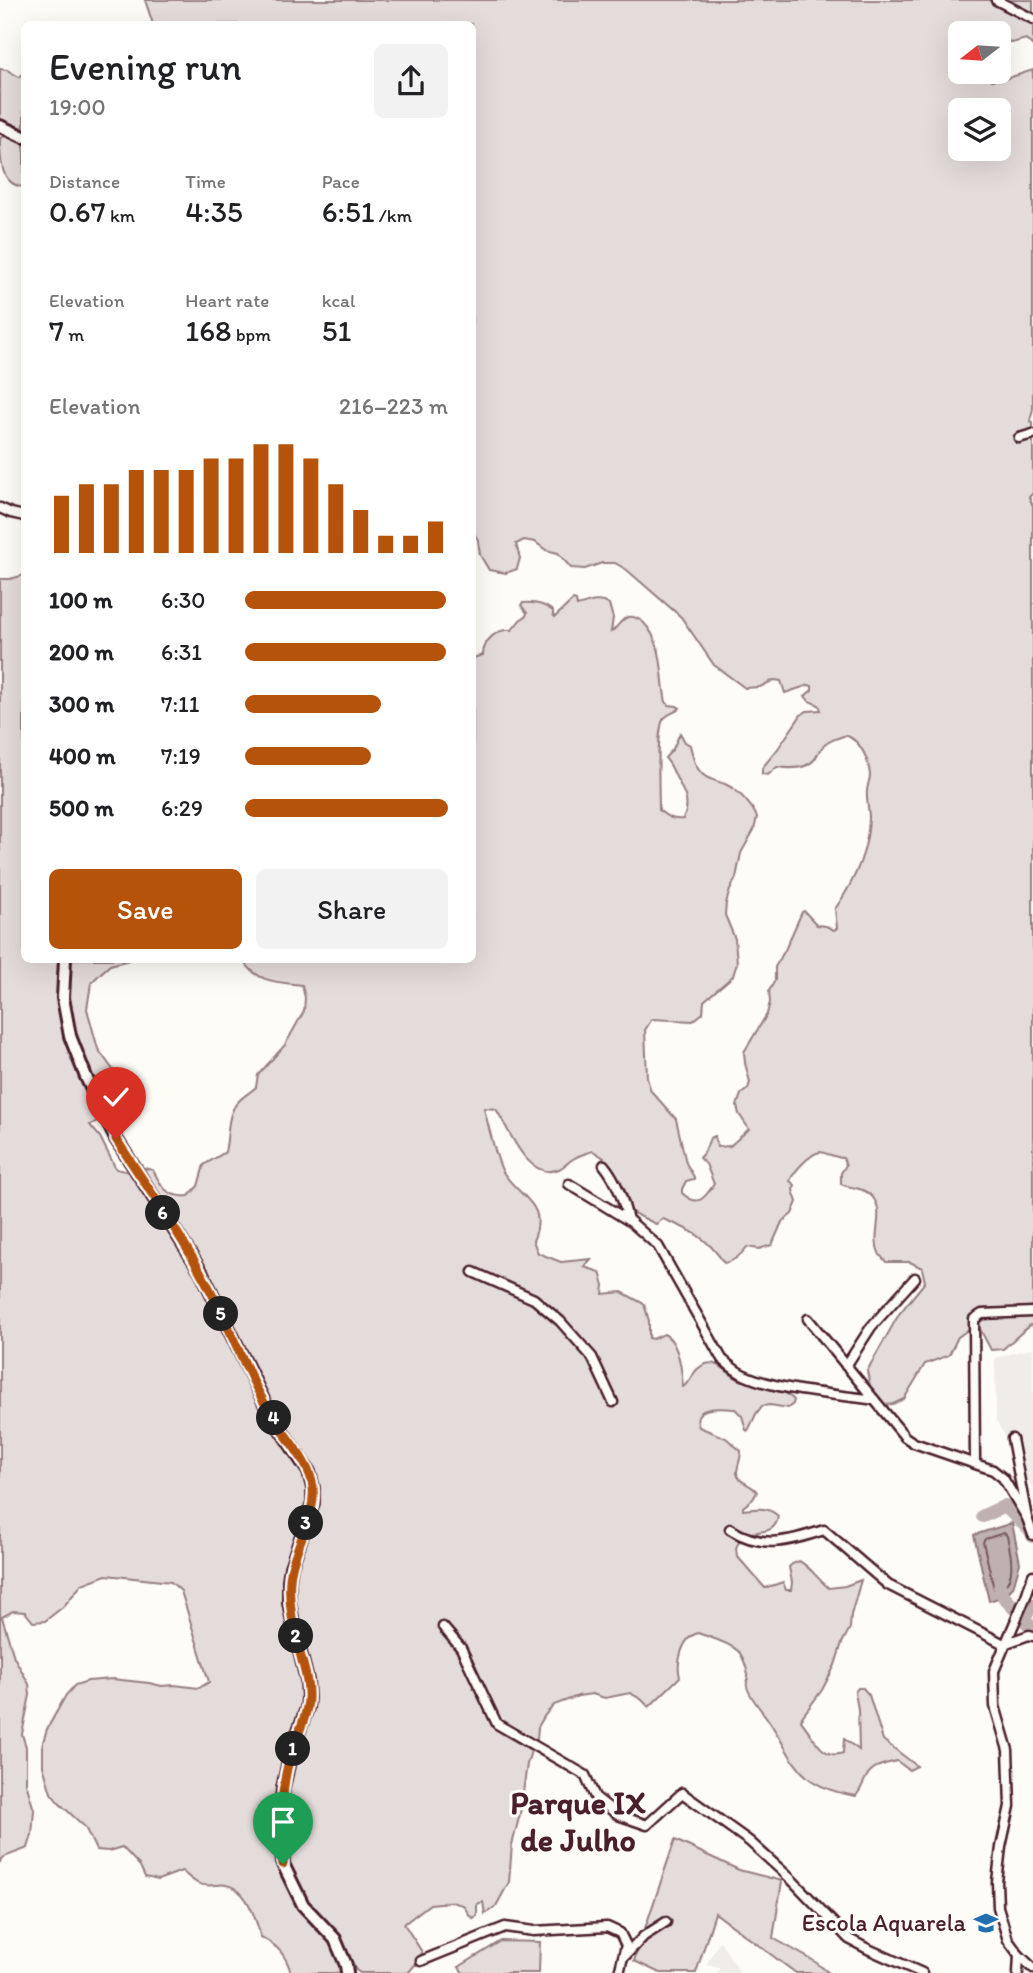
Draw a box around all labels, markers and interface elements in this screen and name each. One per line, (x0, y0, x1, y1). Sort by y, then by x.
north arrow (948, 21, 1012, 84)
map controls (948, 21, 1011, 161)
text: Evening run (49, 44, 242, 90)
button: share (374, 44, 448, 118)
text: 19:00 (49, 93, 106, 121)
button: layers (948, 98, 1011, 161)
text: Distance (49, 170, 120, 193)
text: Time (185, 170, 226, 193)
text: Pace (322, 170, 360, 193)
text: 0.67 (49, 193, 106, 230)
text: 4:35 (185, 193, 243, 230)
text: 6:51 (322, 193, 375, 230)
text: km (106, 204, 135, 227)
text: /km (375, 204, 412, 227)
text: Elevation (49, 289, 125, 312)
text: Heart rate (185, 289, 269, 312)
text: kcal (322, 289, 355, 312)
text: 7 (49, 312, 64, 349)
text: 168 (185, 312, 232, 349)
text: 51 (322, 312, 351, 349)
text: m (64, 323, 84, 346)
text: bpm (232, 323, 271, 346)
text: Elevation (49, 392, 140, 420)
text: 216–223 m (339, 392, 448, 420)
text: 100 m (49, 586, 113, 614)
text: 6:30 (161, 586, 206, 614)
text: 200 m (49, 638, 114, 666)
text: 6:31 (161, 638, 202, 666)
text: 300 m (49, 690, 114, 718)
text: 7:11 (161, 690, 199, 718)
text: 400 m (49, 742, 116, 770)
text: 7:19 (161, 742, 201, 770)
text: 500 m (49, 794, 114, 822)
text: 6:29 (161, 794, 203, 822)
button: Save (49, 869, 242, 949)
button: Share (256, 869, 448, 949)
pin (86, 1067, 146, 1139)
icon: check (97, 1078, 135, 1116)
pin: 6 (146, 1196, 180, 1230)
text: 6 (157, 1201, 168, 1224)
pin: 5 (204, 1296, 238, 1332)
text: 5 (216, 1302, 225, 1325)
pin: 4 (256, 1400, 292, 1436)
text: 4 (268, 1406, 279, 1429)
pin: 3 (288, 1506, 324, 1540)
text: 3 (300, 1511, 311, 1534)
pin: 2 (278, 1618, 314, 1654)
text: 2 (291, 1624, 301, 1647)
pin: 1 (276, 1732, 310, 1766)
text: 1 (288, 1737, 297, 1760)
district label: Parque IX de Julho (510, 1784, 646, 1859)
pin (253, 1792, 313, 1864)
icon: arrive (264, 1803, 302, 1841)
place label: Escola Aquarela (802, 1908, 967, 1937)
school or university icon: Escola Aquarela (972, 1909, 1000, 1937)

